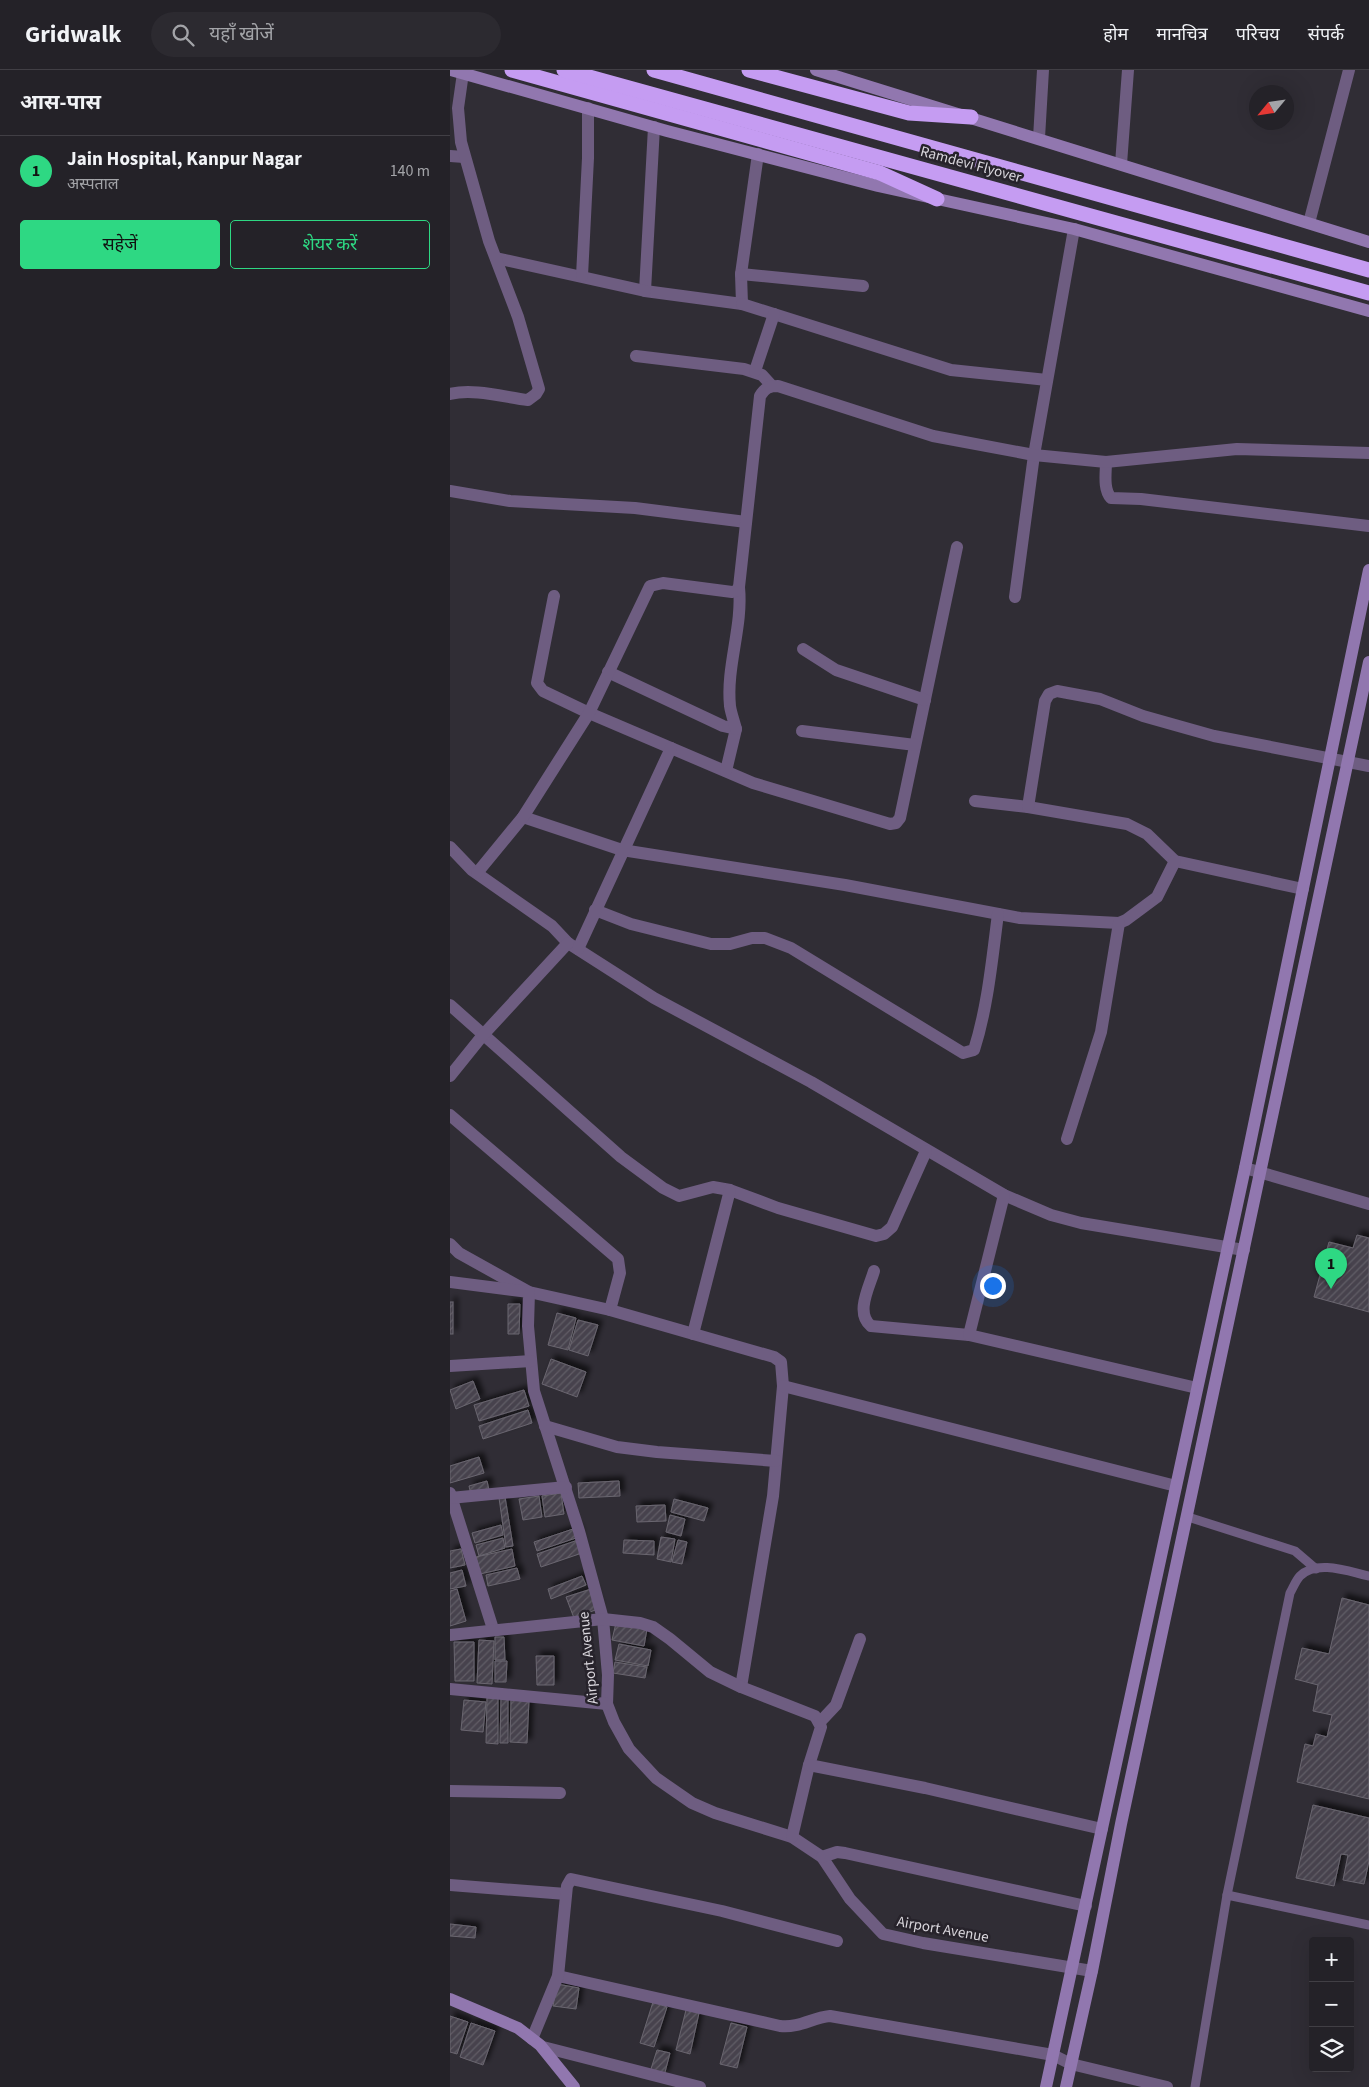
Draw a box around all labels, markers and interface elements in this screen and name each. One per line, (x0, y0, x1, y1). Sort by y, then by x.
search box (151, 12, 501, 57)
text: Gridwalk (25, 17, 121, 52)
icon: search (169, 21, 197, 49)
text: यहाँ खोजें (209, 21, 274, 48)
text: होम (1103, 22, 1128, 47)
text: मानचित्र (1156, 22, 1208, 47)
text: परिचय (1236, 22, 1280, 47)
text: संपर्क (1308, 22, 1344, 47)
north arrow (1249, 85, 1294, 130)
text: आस-पास (20, 87, 101, 117)
street label: Ramdevi Flyover (918, 141, 1025, 188)
text: Jain Hospital, Kanpur Nagar (67, 146, 302, 173)
text: 1 (32, 160, 40, 182)
text: 140 m (390, 160, 430, 182)
text: अस्पताल (67, 173, 119, 195)
button: सहेजें (20, 220, 220, 269)
button: शेयर करें (230, 220, 430, 269)
pin: 1 (1315, 1248, 1347, 1289)
your location (980, 1273, 1006, 1299)
street label: Airport Avenue (573, 1611, 604, 1705)
street label: Airport Avenue (895, 1911, 991, 1948)
map controls (1309, 1937, 1354, 2072)
button: + (1309, 1937, 1354, 1982)
button: − (1309, 1982, 1354, 2027)
button: layers (1309, 2027, 1354, 2072)

